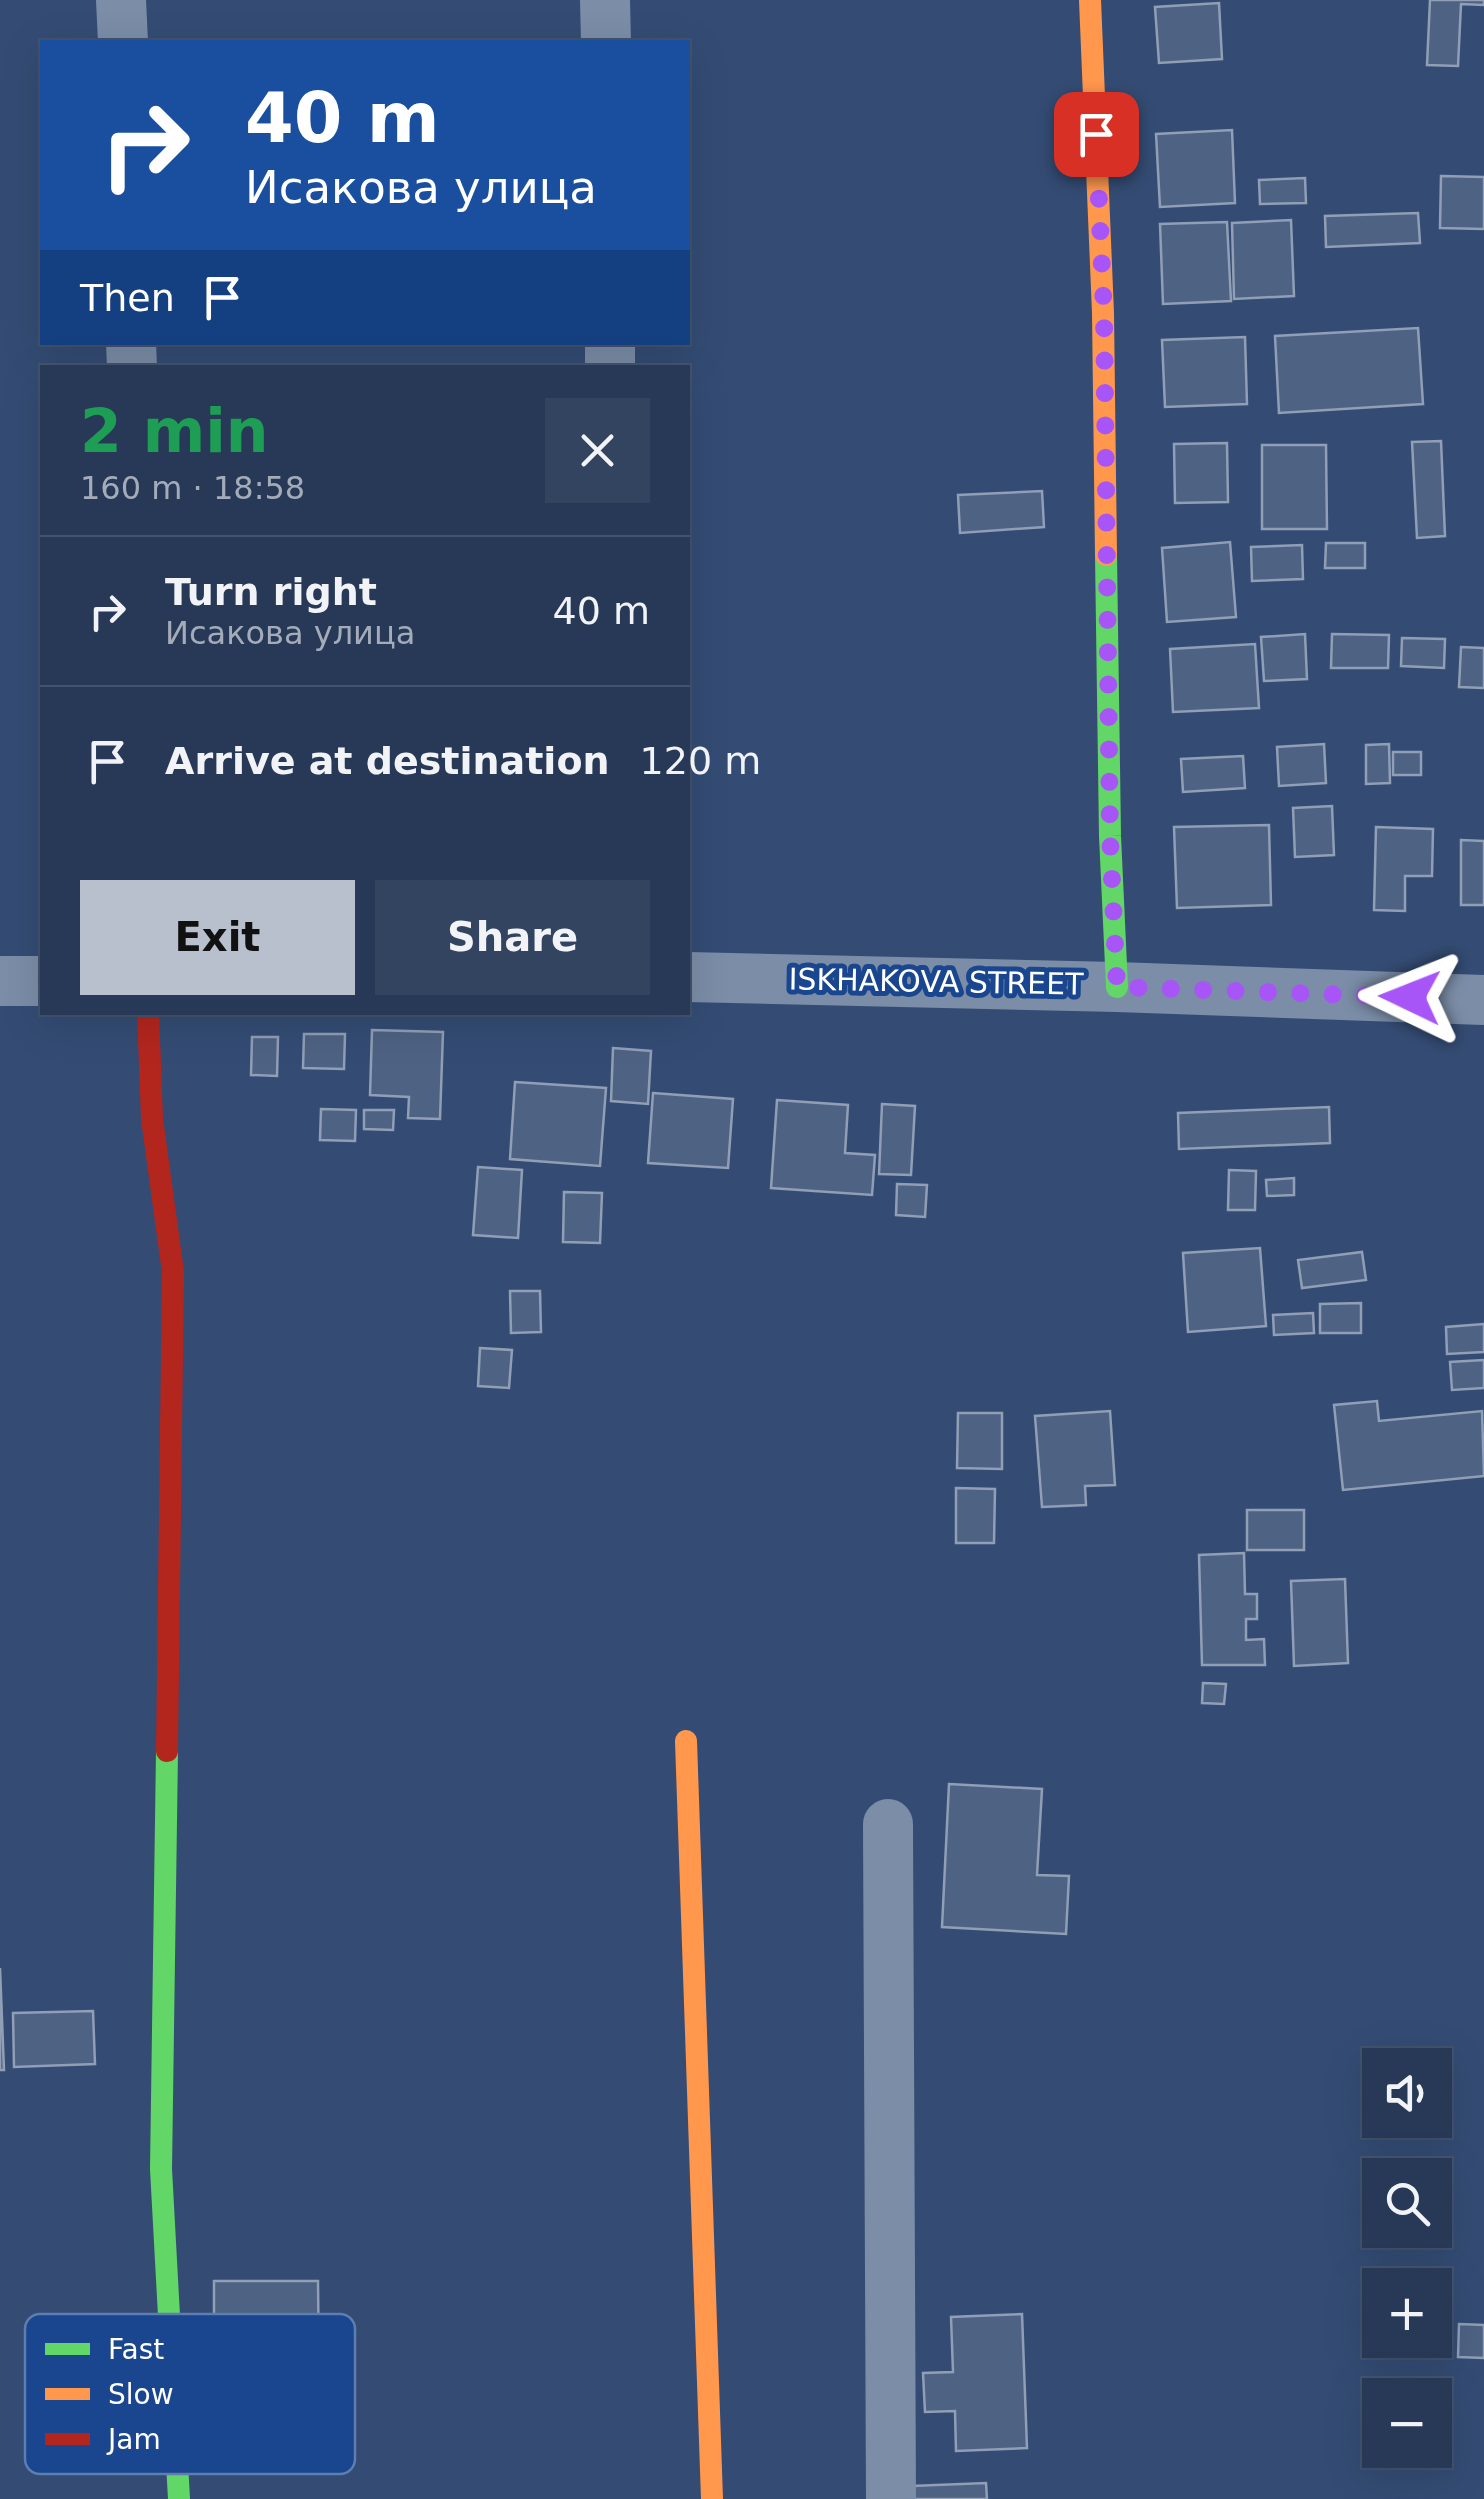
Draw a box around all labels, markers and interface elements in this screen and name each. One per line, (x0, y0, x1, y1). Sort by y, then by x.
text: 40 m (245, 77, 440, 159)
icon: right (80, 80, 210, 210)
pin (1054, 92, 1139, 177)
icon: arrive (1069, 107, 1124, 162)
text: Исакова улица (245, 161, 597, 214)
icon: arrive (195, 270, 250, 325)
text: Then (80, 276, 175, 320)
text: 2 min (80, 396, 268, 466)
button: close (545, 398, 650, 503)
text: 160 m · 18:58 (80, 469, 305, 507)
text: Turn right (165, 570, 377, 614)
icon: right (80, 584, 135, 639)
text: 40 m (553, 589, 650, 633)
text: Исакова улица (165, 614, 415, 652)
icon: arrive (80, 734, 135, 789)
text: Arrive at destination (165, 739, 610, 783)
text: 120 m (640, 739, 761, 783)
button: Exit (80, 880, 355, 995)
button: Share (375, 880, 650, 995)
position arrow (1358, 945, 1462, 1049)
street label: ISKHAKOVA STREET (788, 961, 1084, 1002)
map controls (1362, 2048, 1452, 2468)
button: sound (1362, 2048, 1452, 2138)
button: search (1362, 2158, 1452, 2248)
button: + (1362, 2268, 1452, 2358)
legend (25, 2314, 355, 2474)
text: Fast (108, 2333, 164, 2366)
text: Slow (108, 2378, 174, 2411)
button: − (1362, 2378, 1452, 2468)
text: Jam (106, 2423, 161, 2456)

